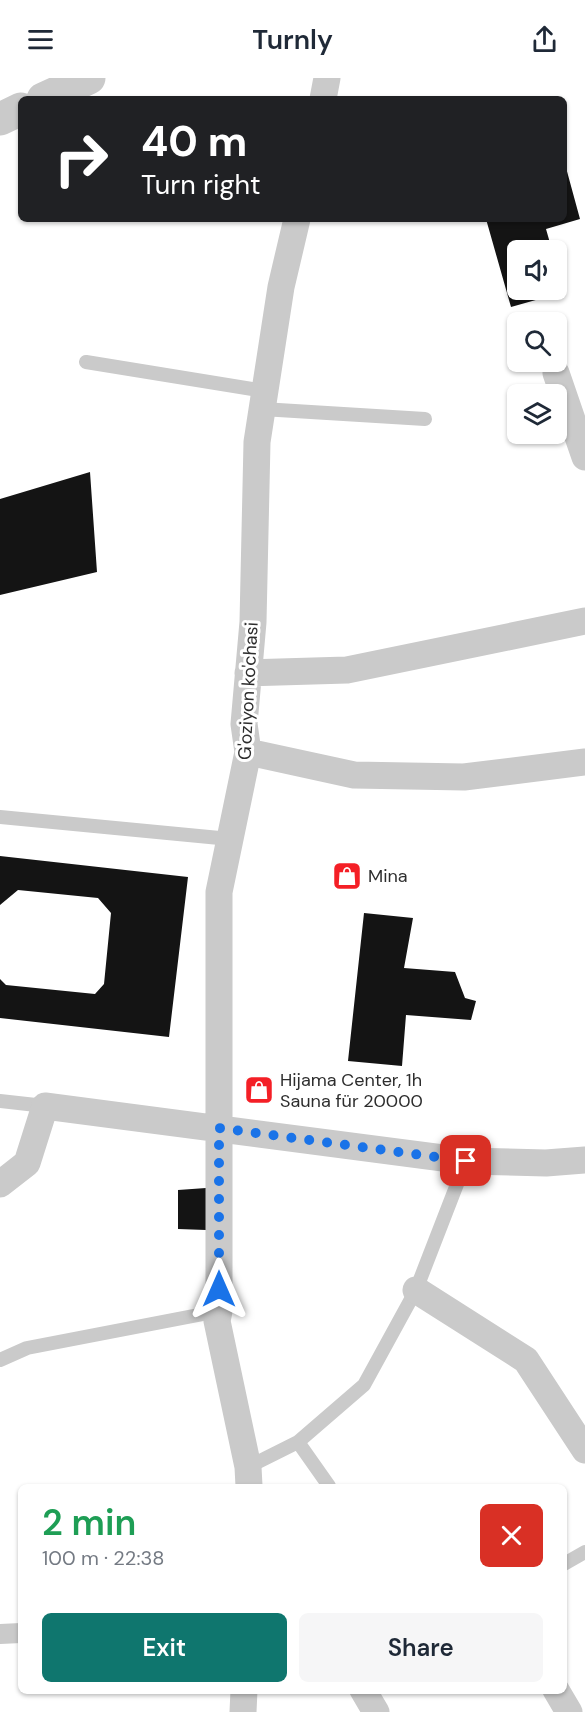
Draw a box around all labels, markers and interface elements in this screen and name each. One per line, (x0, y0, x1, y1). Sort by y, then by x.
text: Turnly (252, 22, 333, 57)
icon: menu (24, 23, 57, 56)
icon: share (528, 23, 561, 56)
text: 40 m (141, 114, 247, 169)
icon: right (42, 120, 120, 198)
text: Turn right (141, 167, 261, 202)
map controls (507, 240, 567, 444)
button: sound (507, 240, 567, 300)
button: search (507, 312, 567, 372)
button: layers (507, 384, 567, 444)
street label: G'oziyon ko'chasi (232, 621, 264, 761)
shop icon: Mina (331, 860, 363, 892)
place label: Mina (368, 864, 408, 888)
place label: Hijama Center, 1h Sauna für 20000 (280, 1068, 423, 1113)
shop icon: Hijama Center, 1h Sauna für 20000 (243, 1074, 275, 1106)
pin (440, 1135, 491, 1186)
icon: arrive (449, 1144, 482, 1177)
position arrow (187, 1257, 251, 1321)
text: 2 min (42, 1499, 136, 1546)
button: close (480, 1504, 543, 1567)
text: 100 m · 22:38 (42, 1545, 164, 1571)
button: Exit (42, 1613, 287, 1682)
button: Share (299, 1613, 543, 1682)

